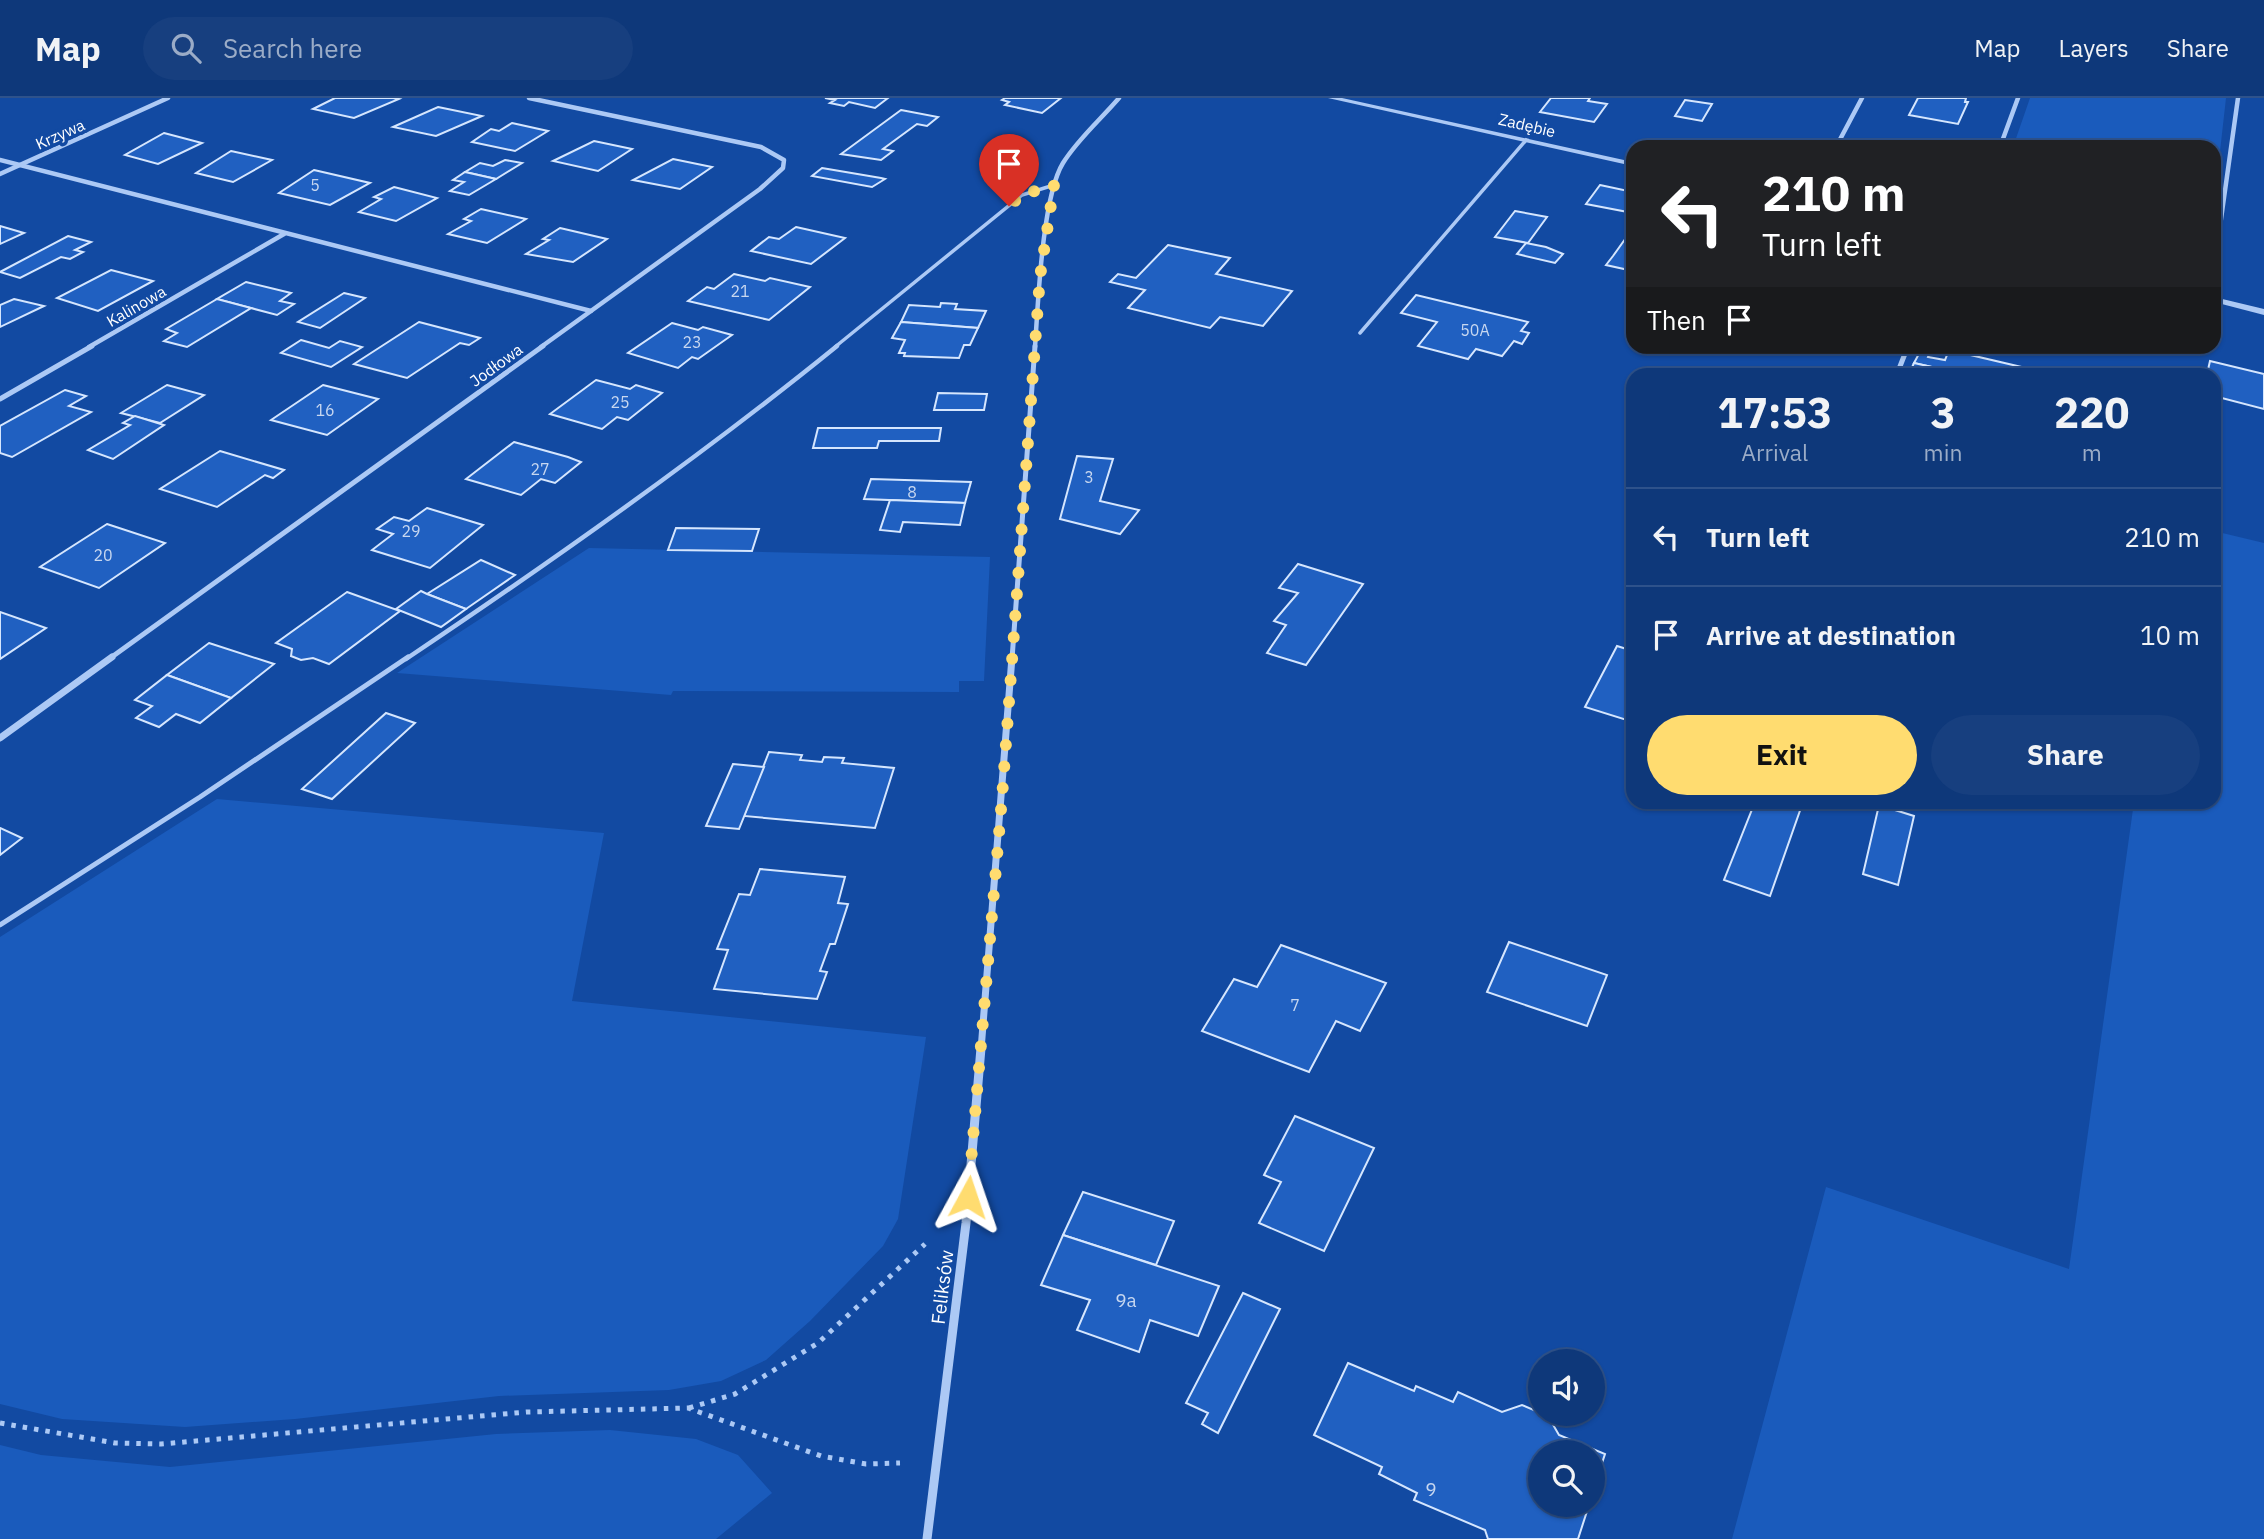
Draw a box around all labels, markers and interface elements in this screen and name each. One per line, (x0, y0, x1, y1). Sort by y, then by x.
search box (143, 17, 633, 80)
text: Map (35, 27, 101, 70)
icon: search (167, 29, 205, 67)
text: Search here (223, 31, 362, 65)
text: Map (1974, 32, 2021, 64)
text: Layers (2059, 32, 2129, 64)
text: Share (2167, 32, 2229, 64)
street label: Zadębie (1497, 109, 1558, 141)
street label: Krzywa (32, 114, 88, 154)
pin (979, 134, 1039, 206)
icon: arrive (990, 145, 1028, 183)
text: 210 m (1762, 161, 1906, 224)
icon: left (1647, 168, 1738, 259)
house number: 5 (310, 175, 320, 195)
text: Turn left (1762, 223, 1882, 265)
street label: Kalinowa (103, 281, 170, 331)
house number: 21 (730, 281, 750, 301)
icon: arrive (1720, 301, 1758, 339)
text: Then (1647, 303, 1706, 337)
house number: 50A (1460, 320, 1490, 340)
house number: 23 (682, 332, 702, 352)
street label: Jodłowa (466, 339, 527, 391)
text: 17:53 (1717, 385, 1832, 440)
text: 3 (1930, 385, 1956, 440)
text: 220 (2054, 385, 2130, 440)
house number: 25 (610, 392, 630, 412)
house number: 16 (315, 400, 335, 420)
text: Arrival (1741, 437, 1808, 467)
text: min (1924, 437, 1962, 467)
text: m (2082, 437, 2102, 467)
house number: 27 (530, 459, 550, 479)
house number: 3 (1084, 467, 1094, 487)
house number: 8 (907, 482, 917, 502)
icon: left (1647, 518, 1685, 556)
text: Turn left (1706, 520, 1809, 554)
text: 210 m (2124, 520, 2200, 554)
house number: 29 (401, 521, 421, 541)
house number: 20 (93, 545, 113, 565)
icon: arrive (1647, 616, 1685, 654)
text: Arrive at destination (1706, 618, 1956, 652)
text: 10 m (2140, 618, 2200, 652)
button: Exit (1647, 715, 1917, 795)
button: Share (1931, 715, 2200, 795)
house number: 7 (1290, 995, 1300, 1015)
position arrow (931, 1160, 1005, 1234)
street label: Feliksów (926, 1248, 958, 1326)
house number: 9a (1115, 1288, 1137, 1312)
map controls (1528, 1349, 1605, 1517)
button: sound (1528, 1349, 1605, 1426)
button: search (1528, 1440, 1605, 1517)
house number: 9 (1425, 1477, 1437, 1501)

